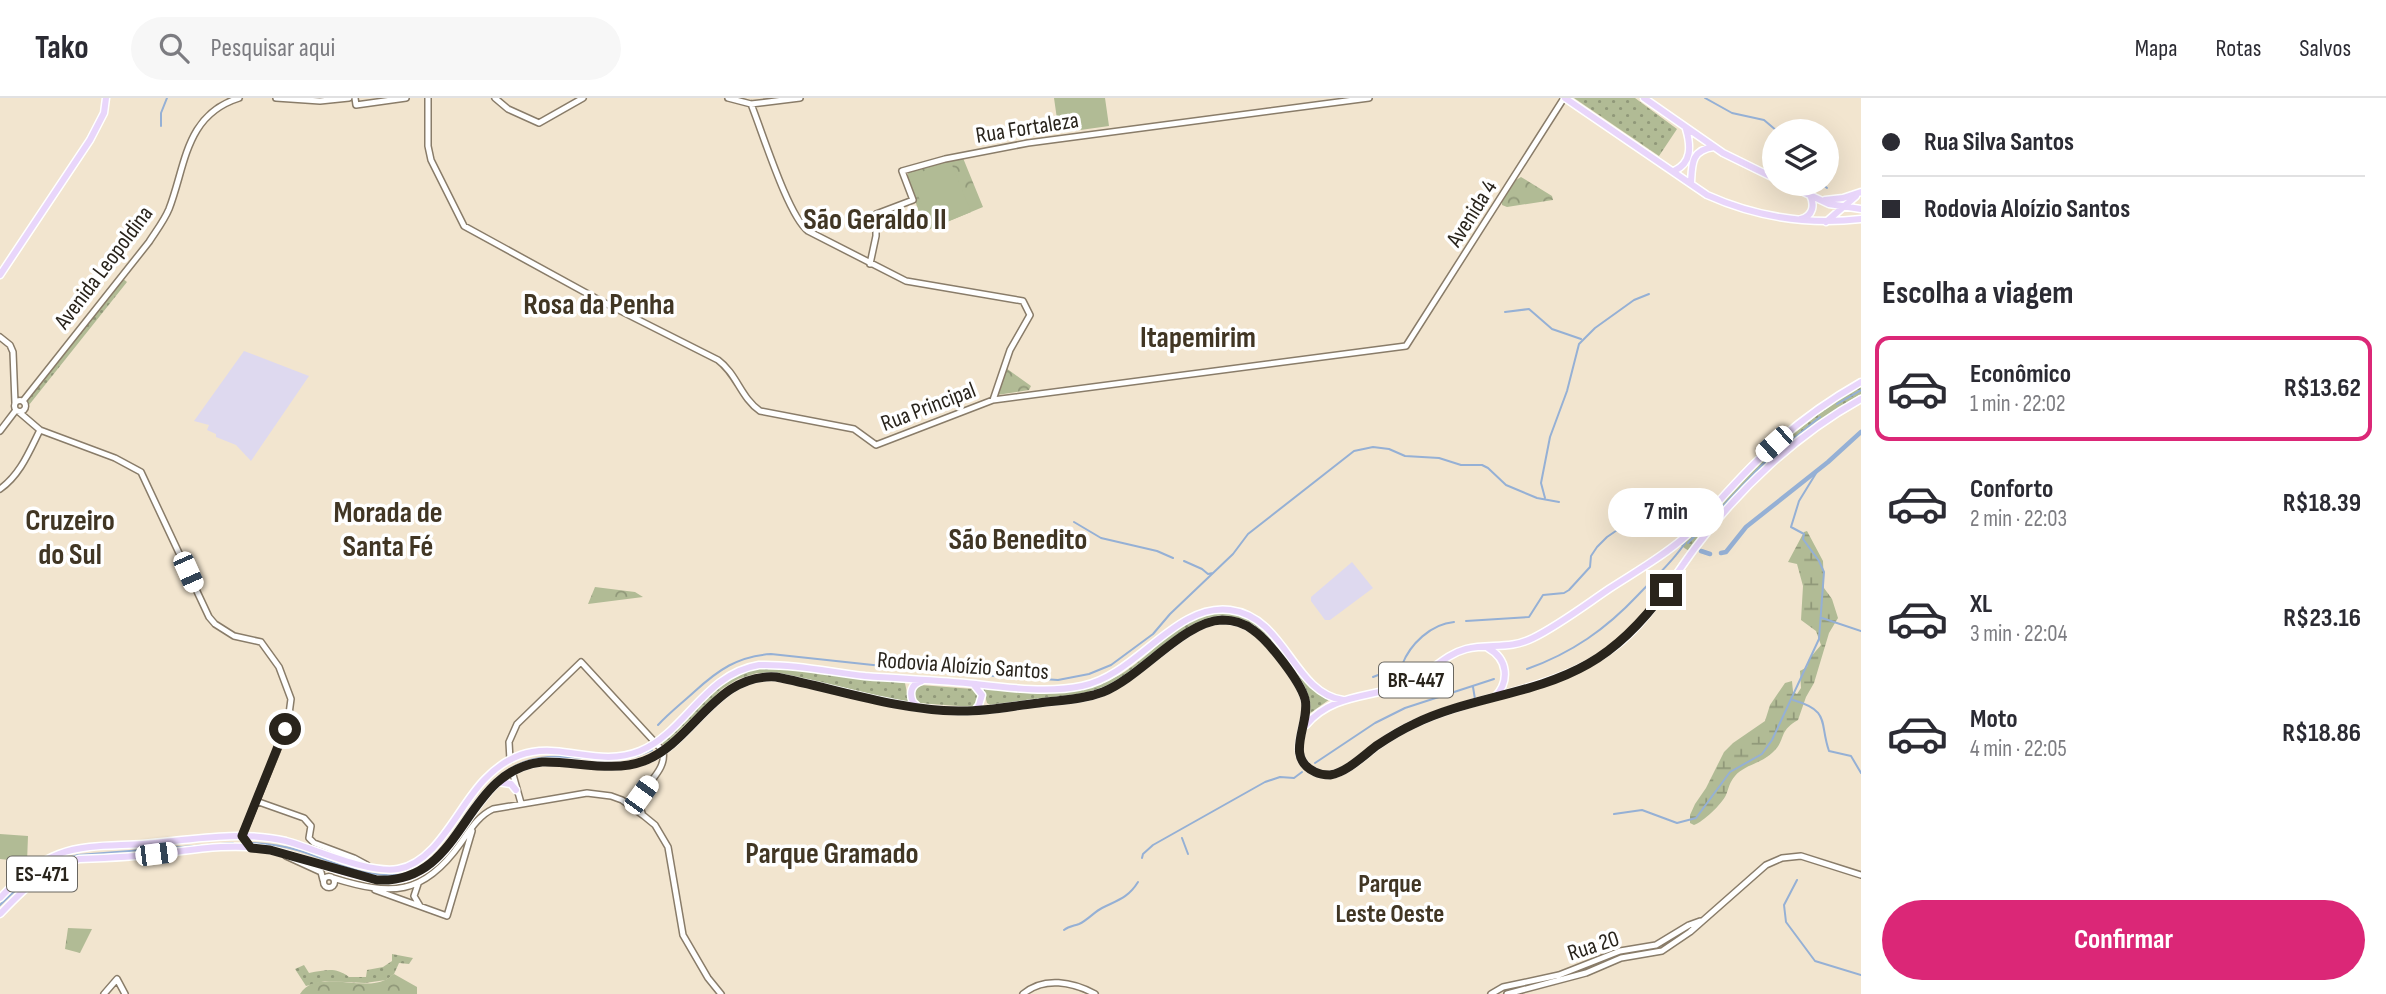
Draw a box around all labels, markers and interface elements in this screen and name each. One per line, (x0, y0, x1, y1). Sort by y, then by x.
search box (131, 17, 621, 80)
text: Tako (35, 28, 89, 68)
icon: search (155, 29, 193, 67)
text: Pesquisar aqui (211, 33, 335, 64)
text: Mapa (2135, 34, 2178, 63)
text: Rotas (2216, 34, 2261, 63)
text: Salvos (2299, 34, 2351, 63)
street label: Rua Fortaleza (974, 106, 1081, 150)
map controls (1762, 119, 1839, 196)
button: layers (1762, 119, 1839, 196)
text: Rua Silva Santos (1924, 127, 2074, 158)
street label: Avenida 4 (1440, 175, 1503, 253)
text: Rodovia Aloízio Santos (1924, 194, 2130, 225)
street label: Avenida Leopoldina (48, 201, 159, 335)
district label: São Geraldo II (803, 202, 947, 238)
text: Escolha a viagem (1882, 274, 2074, 313)
district label: Rosa da Penha (523, 287, 675, 323)
district label: Itapemirim (1140, 320, 1256, 356)
icon: car (1886, 357, 1949, 420)
text: Econômico (1970, 359, 2071, 390)
text: R$13.62 (2284, 373, 2361, 404)
street label: Rua Principal (877, 376, 980, 438)
text: 1 min · 22:02 (1970, 390, 2066, 418)
car (1752, 422, 1797, 466)
icon: car (1886, 472, 1949, 535)
text: Conforto (1970, 474, 2053, 505)
text: R$18.39 (2283, 488, 2361, 519)
callout: 7 min (1608, 489, 1724, 538)
district label: Morada de Santa Fé (333, 495, 443, 565)
text: 7 min (1644, 498, 1688, 526)
district label: Cruzeiro do Sul (25, 503, 115, 573)
text: 2 min · 22:03 (1970, 505, 2067, 533)
district label: São Benedito (949, 522, 1087, 558)
car (170, 549, 207, 595)
route end (1650, 574, 1682, 606)
icon: car (1886, 587, 1949, 650)
text: XL (1970, 589, 1992, 620)
text: R$23.16 (2283, 603, 2361, 634)
text: 3 min · 22:04 (1970, 620, 2067, 648)
street label: Rodovia Aloízio Santos (876, 646, 1050, 686)
road number: BR-447 (1379, 662, 1453, 698)
icon: car (1886, 702, 1949, 765)
text: Moto (1970, 704, 2018, 735)
route start (269, 713, 301, 745)
text: R$18.86 (2282, 718, 2361, 749)
text: 4 min · 22:05 (1970, 735, 2067, 763)
car (621, 772, 662, 818)
district label: Parque Gramado (745, 836, 919, 872)
car (134, 841, 179, 867)
road number: ES-471 (7, 856, 77, 892)
district label: Parque Leste Oeste (1336, 869, 1444, 930)
button: Confirmar (1882, 900, 2365, 980)
street label: Rua 20 (1564, 925, 1623, 967)

